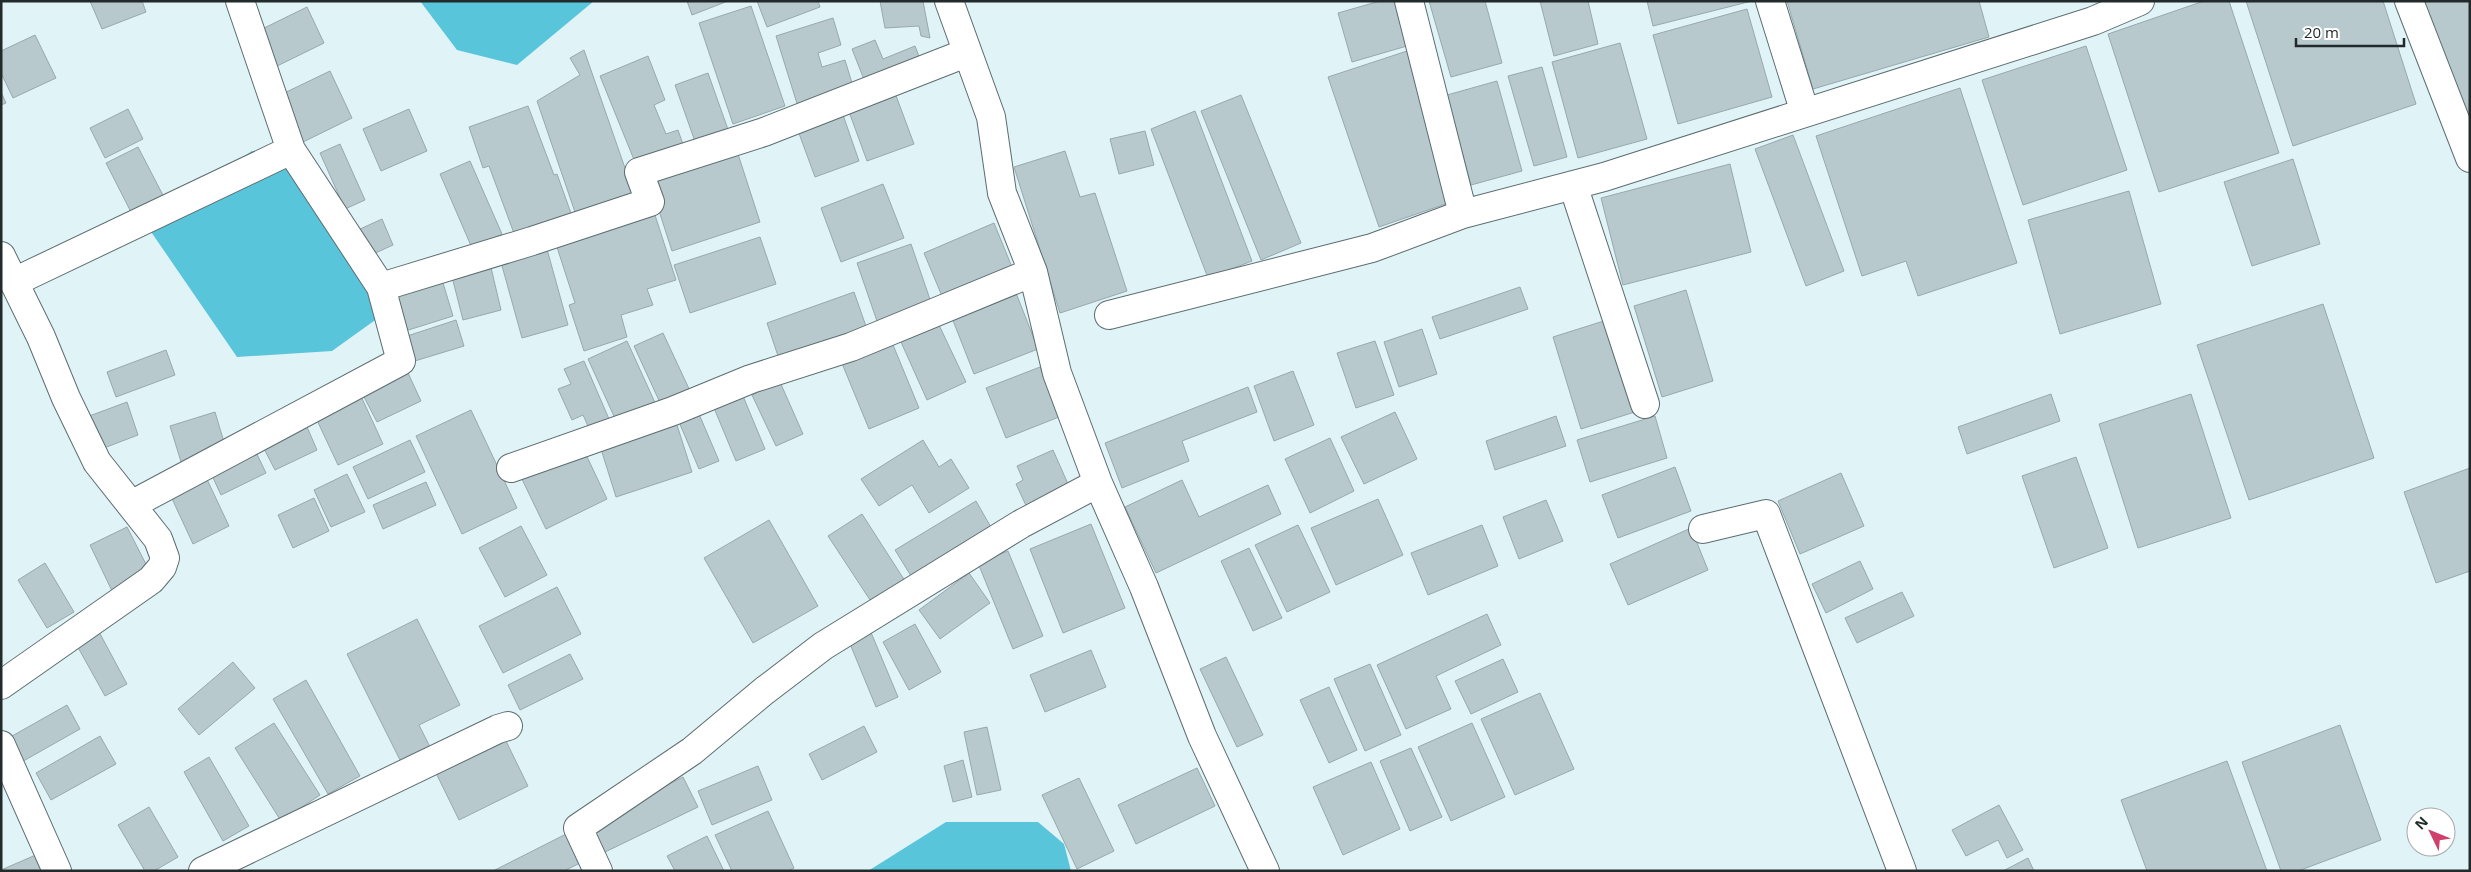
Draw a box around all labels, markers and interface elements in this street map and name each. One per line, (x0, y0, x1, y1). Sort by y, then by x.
scale bar (2296, 15, 2404, 47)
text: 20 m (2304, 22, 2339, 42)
north arrow (2406, 807, 2456, 857)
text: N (2410, 812, 2432, 833)

